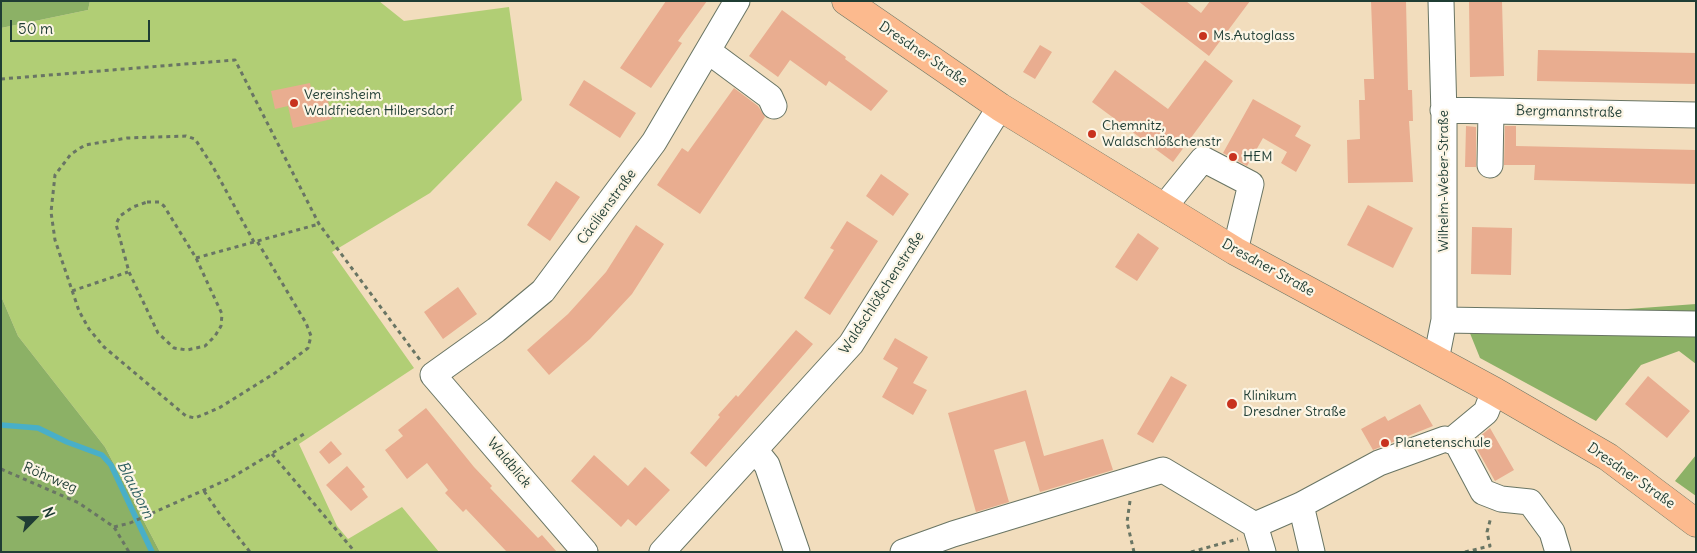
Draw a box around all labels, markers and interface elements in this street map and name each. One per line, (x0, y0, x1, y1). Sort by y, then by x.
scale bar (12, 10, 152, 42)
street label: Dresdner Straße (876, 18, 970, 90)
text: 50 m (18, 19, 53, 38)
place label: Ms.Autoglass (1213, 28, 1295, 44)
marker: Ms.Autoglass (1197, 30, 1209, 42)
place label: Vereinsheim Waldfrieden Hilbersdorf (304, 87, 454, 120)
marker: Vereinsheim Waldfrieden Hilbersdorf (288, 97, 300, 109)
street label: Bergmannstraße (1516, 103, 1622, 121)
street label: Wilhelm-Weber-Straße (1436, 110, 1452, 252)
place label: Chemnitz, Waldschlößchenstr (1102, 118, 1221, 150)
marker: Chemnitz, Waldschlößchenstr (1086, 128, 1098, 140)
place label: HEM (1243, 149, 1273, 165)
marker: HEM (1227, 151, 1239, 163)
street label: Cäcilienstraße (574, 166, 640, 248)
street label: Waldschlößchenstraße (836, 229, 928, 357)
street label: Dresdner Straße (1219, 236, 1317, 300)
place label: Klinikum Dresdner Straße (1243, 388, 1346, 421)
marker: Klinikum Dresdner Straße (1225, 397, 1239, 411)
street label: Waldblick (483, 435, 535, 491)
place label: Planetenschule (1395, 435, 1491, 451)
marker: Planetenschule (1379, 437, 1391, 449)
street label: Dresdner Straße (1584, 440, 1678, 512)
water label: Blauborn (113, 458, 157, 522)
street label: Röhrweg (21, 459, 79, 497)
north arrow (10, 493, 60, 543)
text: N (39, 504, 59, 520)

